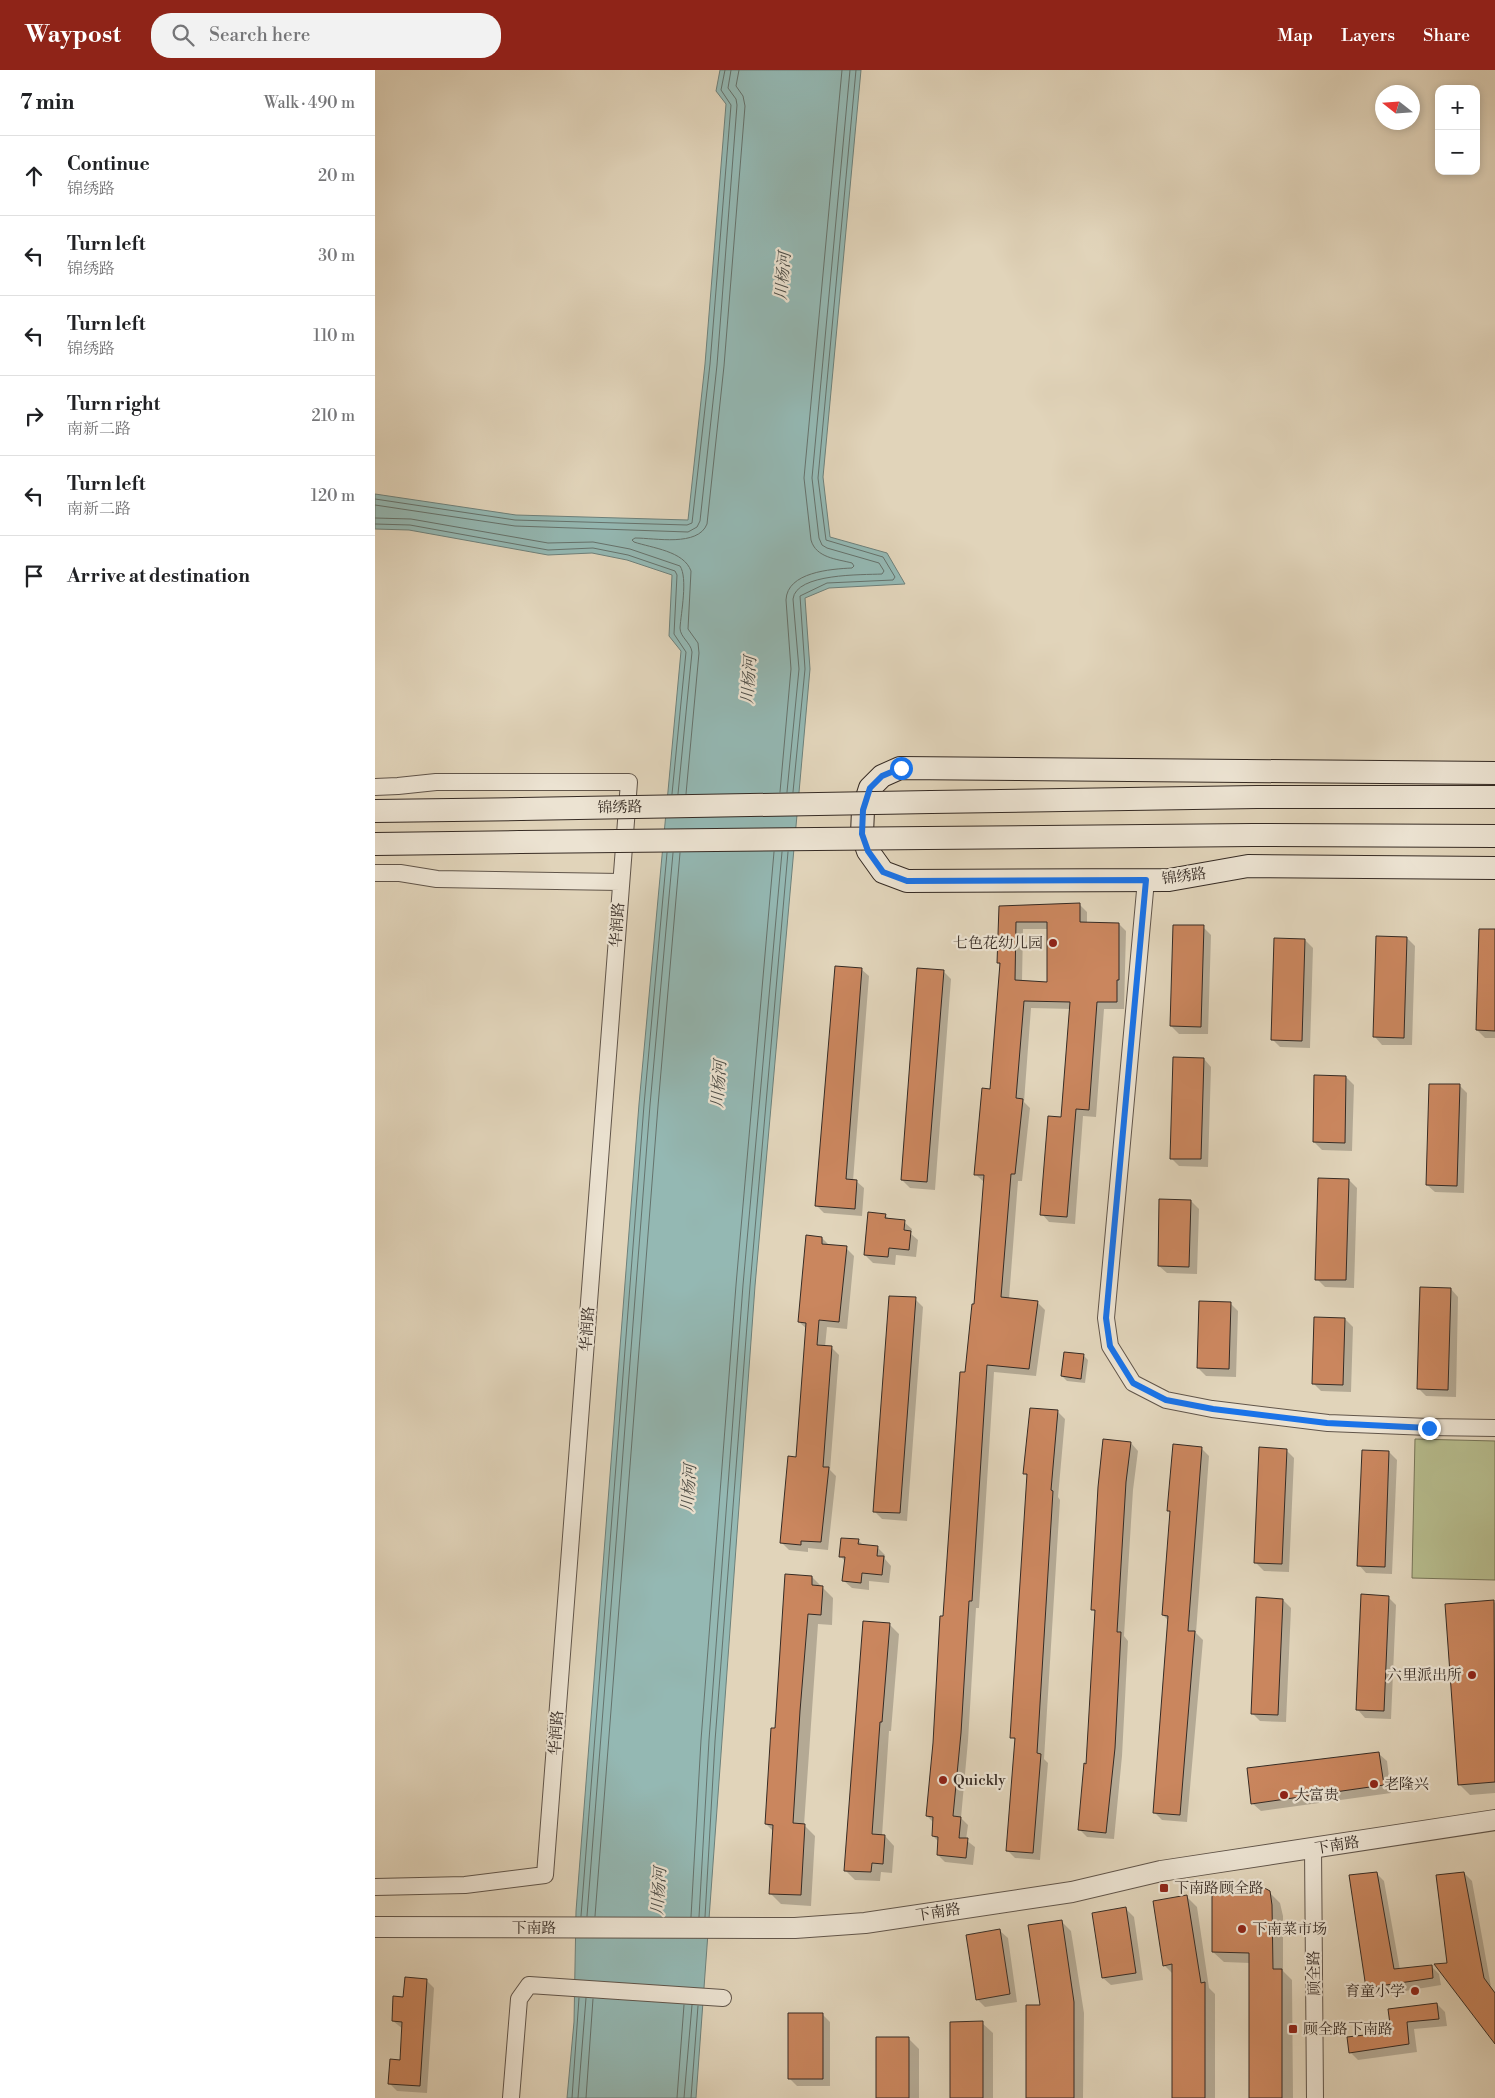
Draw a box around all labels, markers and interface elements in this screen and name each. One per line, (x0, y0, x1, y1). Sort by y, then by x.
search box (151, 13, 501, 58)
text: Waypost (25, 20, 121, 50)
icon: search (169, 21, 197, 49)
text: Search here (209, 23, 310, 47)
text: Map (1278, 24, 1313, 47)
text: Layers (1341, 24, 1395, 47)
text: Share (1423, 24, 1470, 47)
north arrow (1375, 85, 1420, 130)
map controls (1435, 85, 1480, 175)
button: + (1435, 85, 1480, 130)
text: 7 min (20, 90, 74, 116)
text: Walk · 490 m (264, 93, 355, 113)
button: − (1435, 130, 1480, 175)
text: Continue (67, 152, 150, 176)
icon: ahead (20, 162, 48, 190)
text: 20 m (318, 166, 355, 186)
text: 锦绣路 (67, 179, 115, 199)
text: Turn left (67, 232, 146, 256)
icon: left (20, 242, 48, 270)
text: 30 m (318, 246, 355, 266)
water label: 川杨河 (771, 248, 795, 301)
text: 锦绣路 (67, 259, 115, 279)
text: Turn left (67, 312, 146, 336)
icon: left (20, 322, 48, 350)
text: 110 m (313, 326, 355, 346)
text: 锦绣路 (67, 339, 115, 359)
text: Turn right (67, 392, 160, 416)
icon: right (20, 402, 48, 430)
text: 210 m (311, 406, 355, 426)
text: 南新二路 (67, 419, 131, 439)
text: Turn left (67, 472, 146, 496)
icon: left (20, 482, 48, 510)
text: 120 m (311, 486, 355, 506)
text: 南新二路 (67, 499, 131, 519)
icon: arrive (20, 562, 48, 590)
text: Arrive at destination (67, 564, 250, 588)
water label: 川杨河 (737, 652, 761, 705)
route start (890, 757, 913, 780)
street label: 锦绣路 (597, 798, 643, 817)
street label: 锦绣路 (1160, 864, 1208, 889)
street label: 华润路 (606, 902, 629, 948)
place label: 七色花幼儿园 (953, 934, 1043, 953)
marker: 七色花幼儿园 (1047, 937, 1059, 949)
water label: 川杨河 (707, 1056, 731, 1109)
street label: 华润路 (576, 1306, 599, 1352)
route end (1418, 1417, 1441, 1440)
water label: 川杨河 (677, 1460, 701, 1513)
place label: 六里派出所 (1387, 1666, 1462, 1685)
marker: 六里派出所 (1466, 1669, 1478, 1681)
street label: 华润路 (545, 1710, 568, 1756)
place label: Quickly (953, 1771, 1006, 1790)
marker: Quickly (937, 1774, 949, 1786)
place label: 老隆兴 (1384, 1775, 1429, 1794)
marker: 老隆兴 (1368, 1778, 1380, 1790)
place label: 大富贵 (1294, 1786, 1339, 1805)
marker: 大富贵 (1278, 1789, 1290, 1801)
street label: 下南路 (1313, 1833, 1361, 1858)
water label: 川杨河 (647, 1863, 671, 1916)
place label: 下南路顾全路 (1174, 1879, 1264, 1898)
marker: 下南路顾全路 (1158, 1882, 1170, 1894)
street label: 下南路 (914, 1900, 962, 1925)
street label: 下南路 (511, 1919, 557, 1938)
place label: 下南菜市场 (1252, 1920, 1327, 1939)
marker: 下南菜市场 (1236, 1923, 1248, 1935)
street label: 顾全路 (1305, 1950, 1324, 1996)
place label: 育童小学 (1345, 1982, 1405, 2001)
marker: 育童小学 (1409, 1985, 1421, 1997)
place label: 顾全路下南路 (1303, 2020, 1393, 2039)
marker: 顾全路下南路 (1287, 2023, 1299, 2035)

